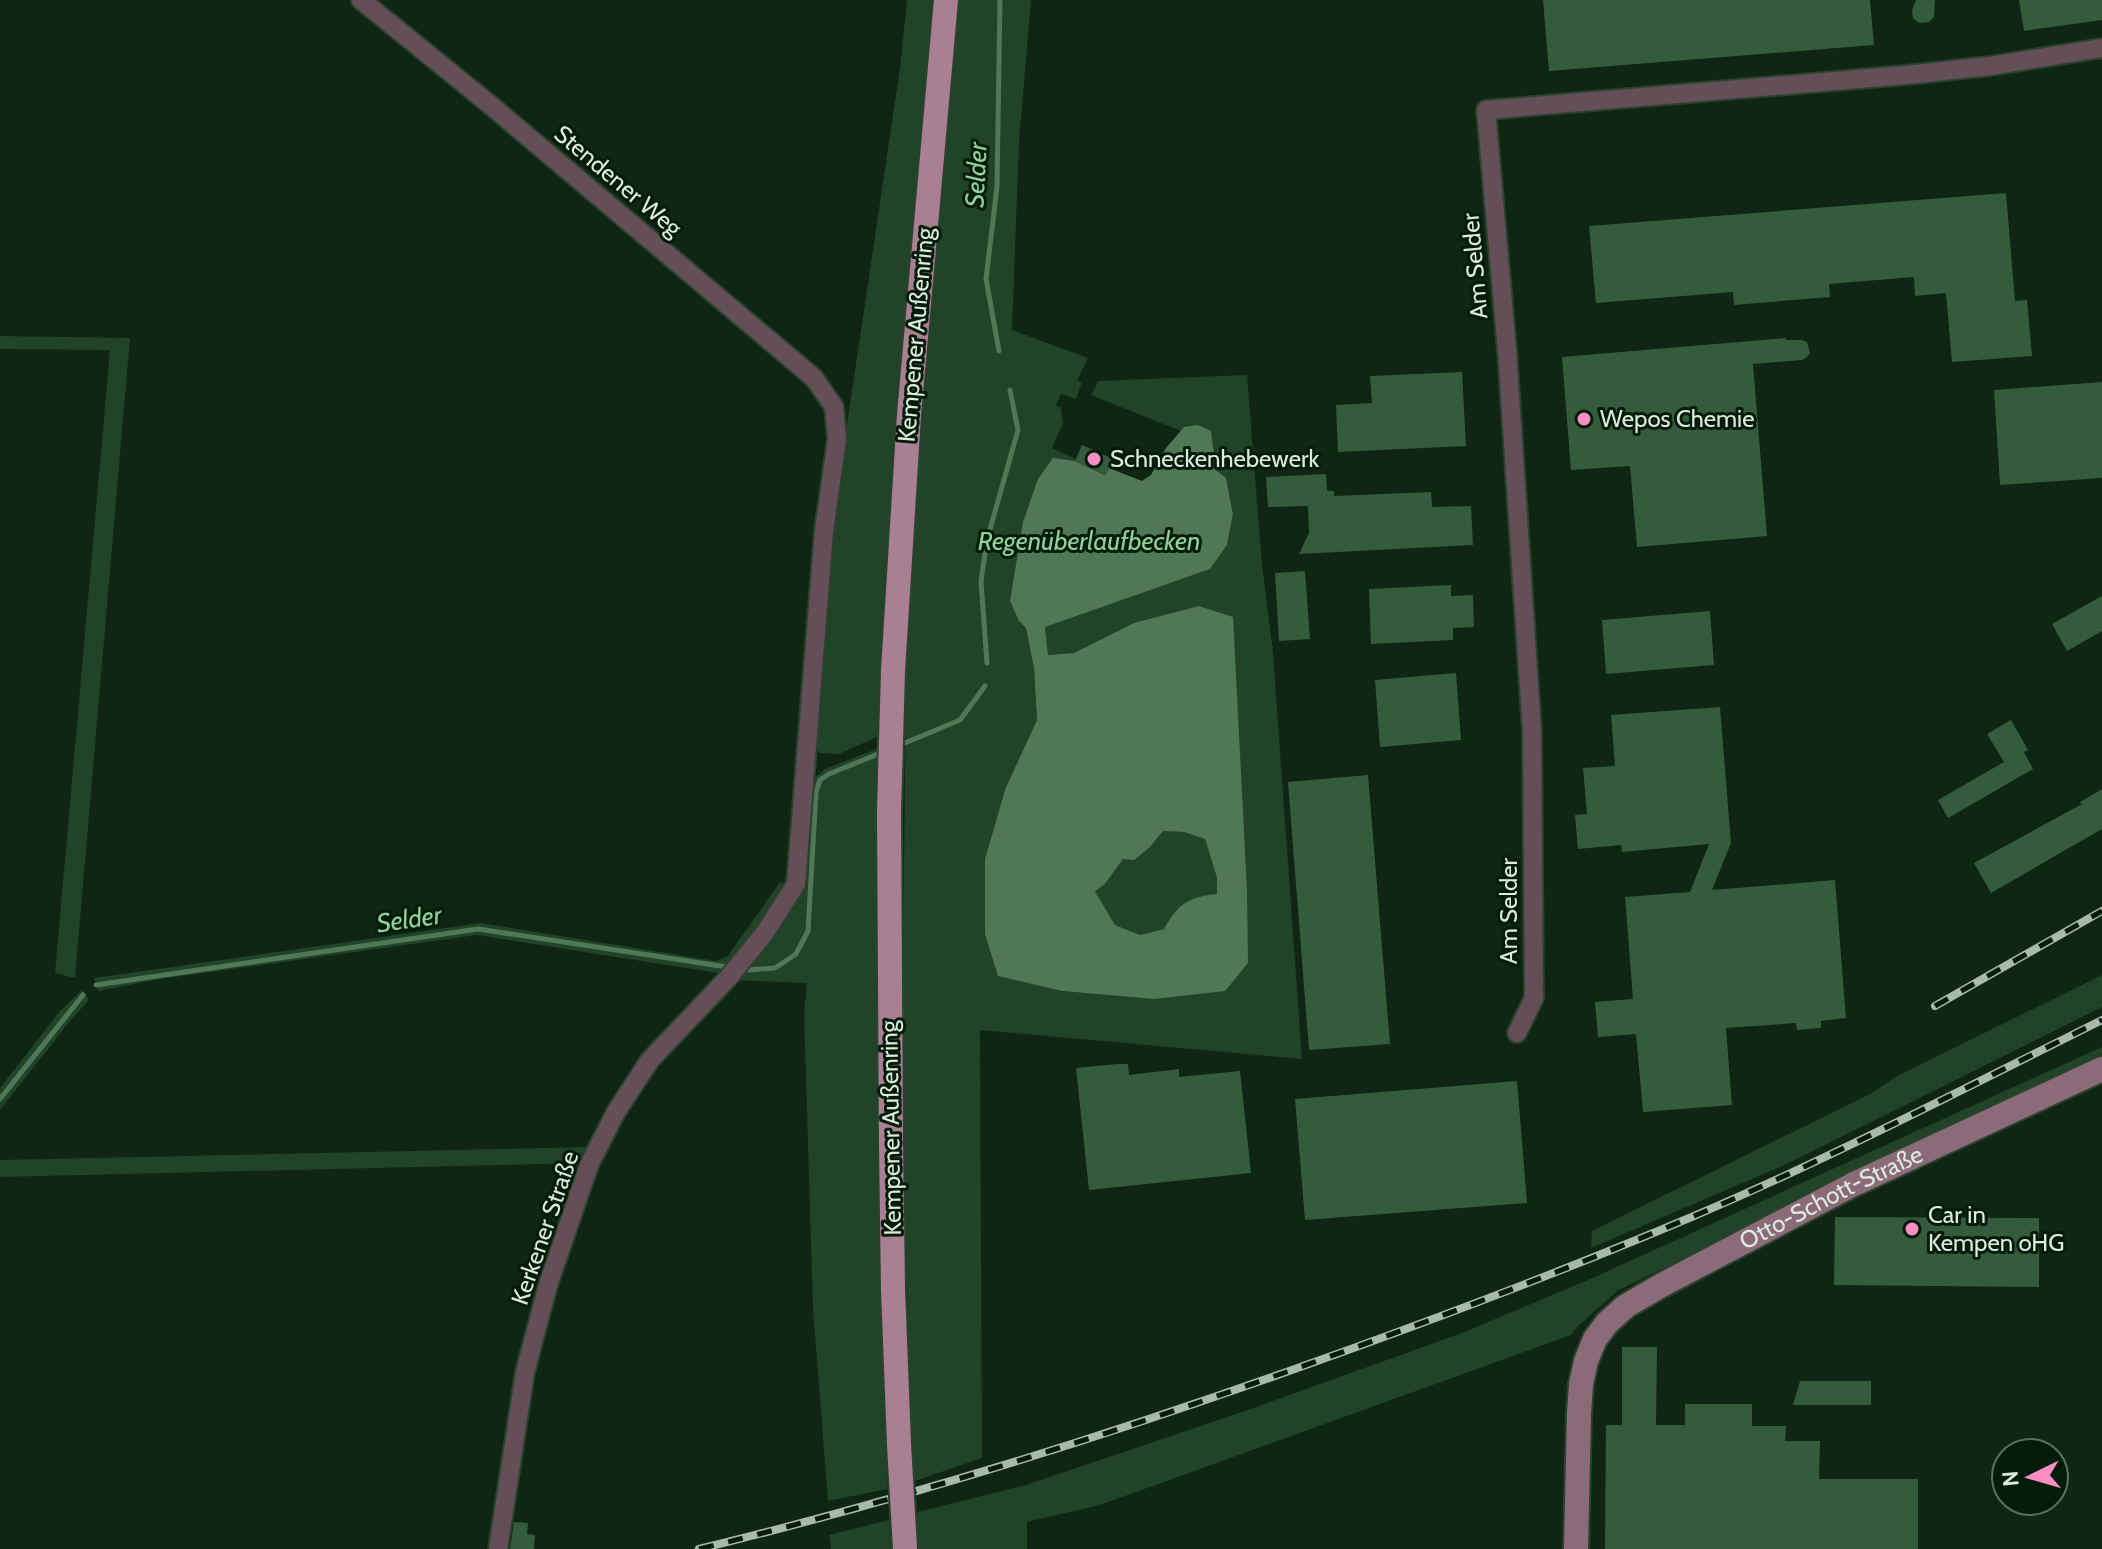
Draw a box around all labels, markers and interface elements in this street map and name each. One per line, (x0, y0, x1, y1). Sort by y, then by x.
street label: Stendener Weg (549, 119, 689, 243)
water label: Selder (958, 141, 994, 208)
street label: Am Selder (1455, 211, 1494, 320)
street label: Kempener Außenring (892, 226, 939, 443)
place label: Wepos Chemie (1600, 404, 1754, 433)
marker: Wepos Chemie (1575, 410, 1593, 428)
place label: Schneckenhebewerk (1110, 444, 1320, 473)
marker: Schneckenhebewerk (1085, 450, 1103, 468)
water label: Regenüberlaufbecken (978, 525, 1200, 557)
street label: Am Selder (1494, 857, 1523, 964)
water label: Selder (374, 898, 445, 939)
street label: Kempener Außenring (874, 1019, 907, 1236)
street label: Otto-Schott-Straße (1734, 1139, 1927, 1256)
street label: Kerkener Straße (505, 1147, 584, 1308)
place label: Car in Kempen oHG (1928, 1200, 2064, 1257)
marker: Car in Kempen oHG (1903, 1220, 1921, 1238)
north arrow (1990, 1437, 2070, 1517)
text: N (1996, 1470, 2025, 1488)

